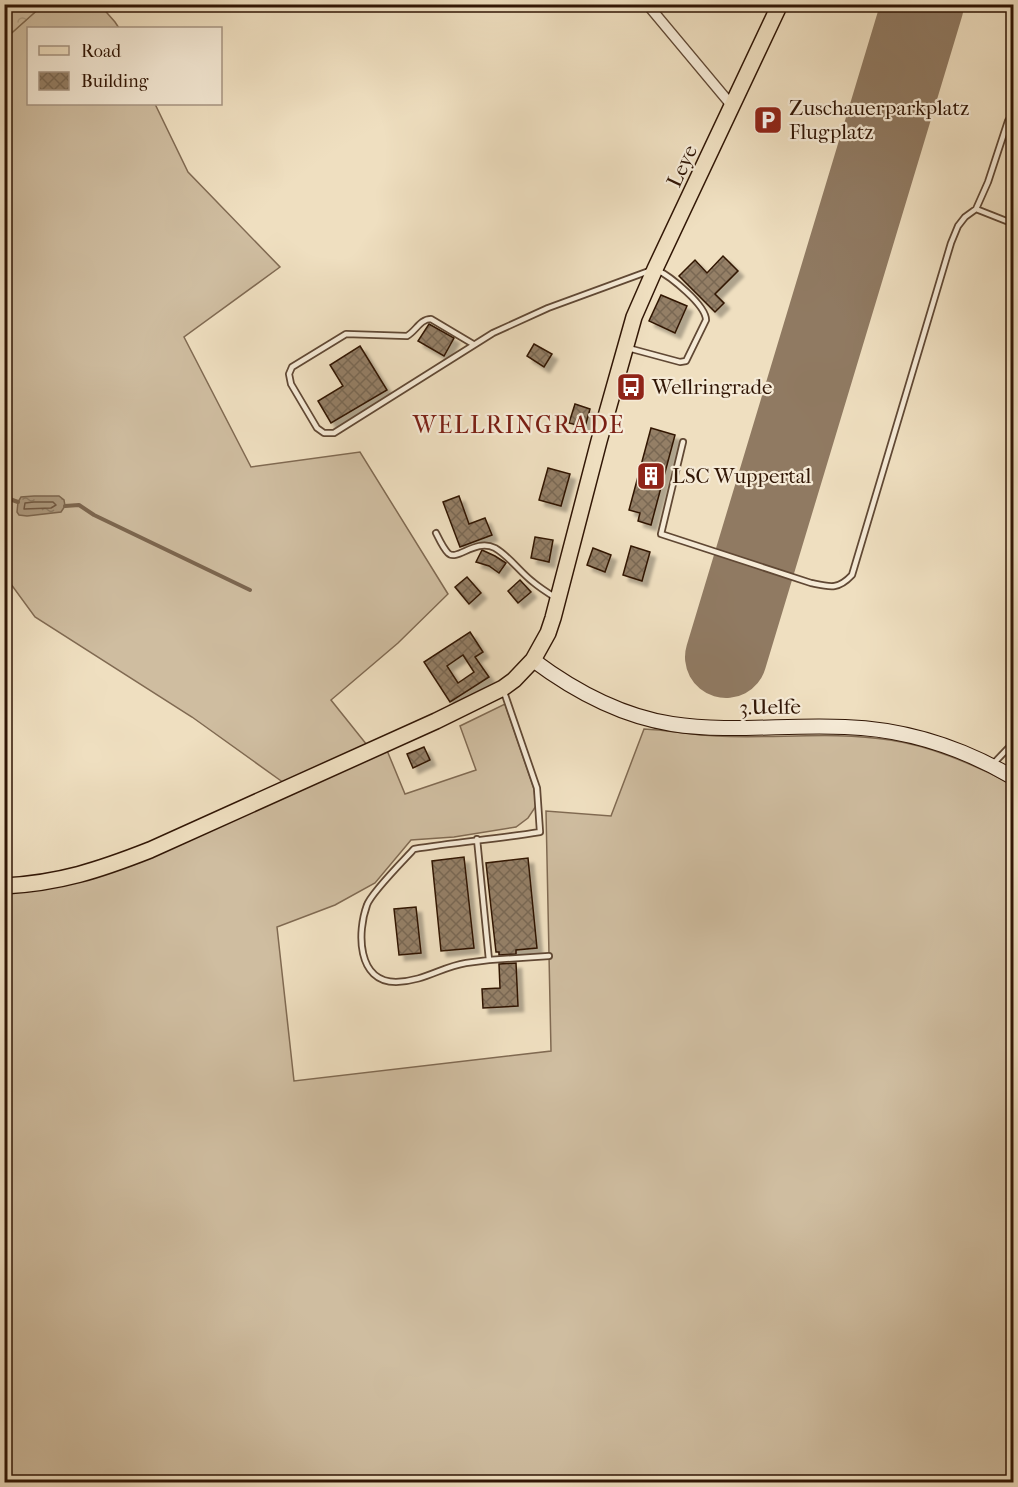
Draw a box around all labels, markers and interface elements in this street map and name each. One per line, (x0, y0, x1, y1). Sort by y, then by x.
legend (27, 27, 222, 105)
text: Road (81, 41, 121, 62)
text: Building (81, 71, 149, 92)
place label: Zuschauerparkplatz Flugplatz (789, 96, 969, 144)
parking icon: Zuschauerparkplatz Flugplatz (752, 104, 784, 136)
street label: Leye (662, 141, 702, 191)
bus stop icon: Wellringrade (615, 371, 647, 403)
place label: Wellringrade (651, 375, 772, 399)
district label: WELLRINGRADE (412, 411, 625, 439)
building icon: LSC Wuppertal (635, 460, 667, 492)
place label: LSC Wuppertal (672, 464, 812, 488)
street label: 3.Uelfe (739, 694, 801, 720)

